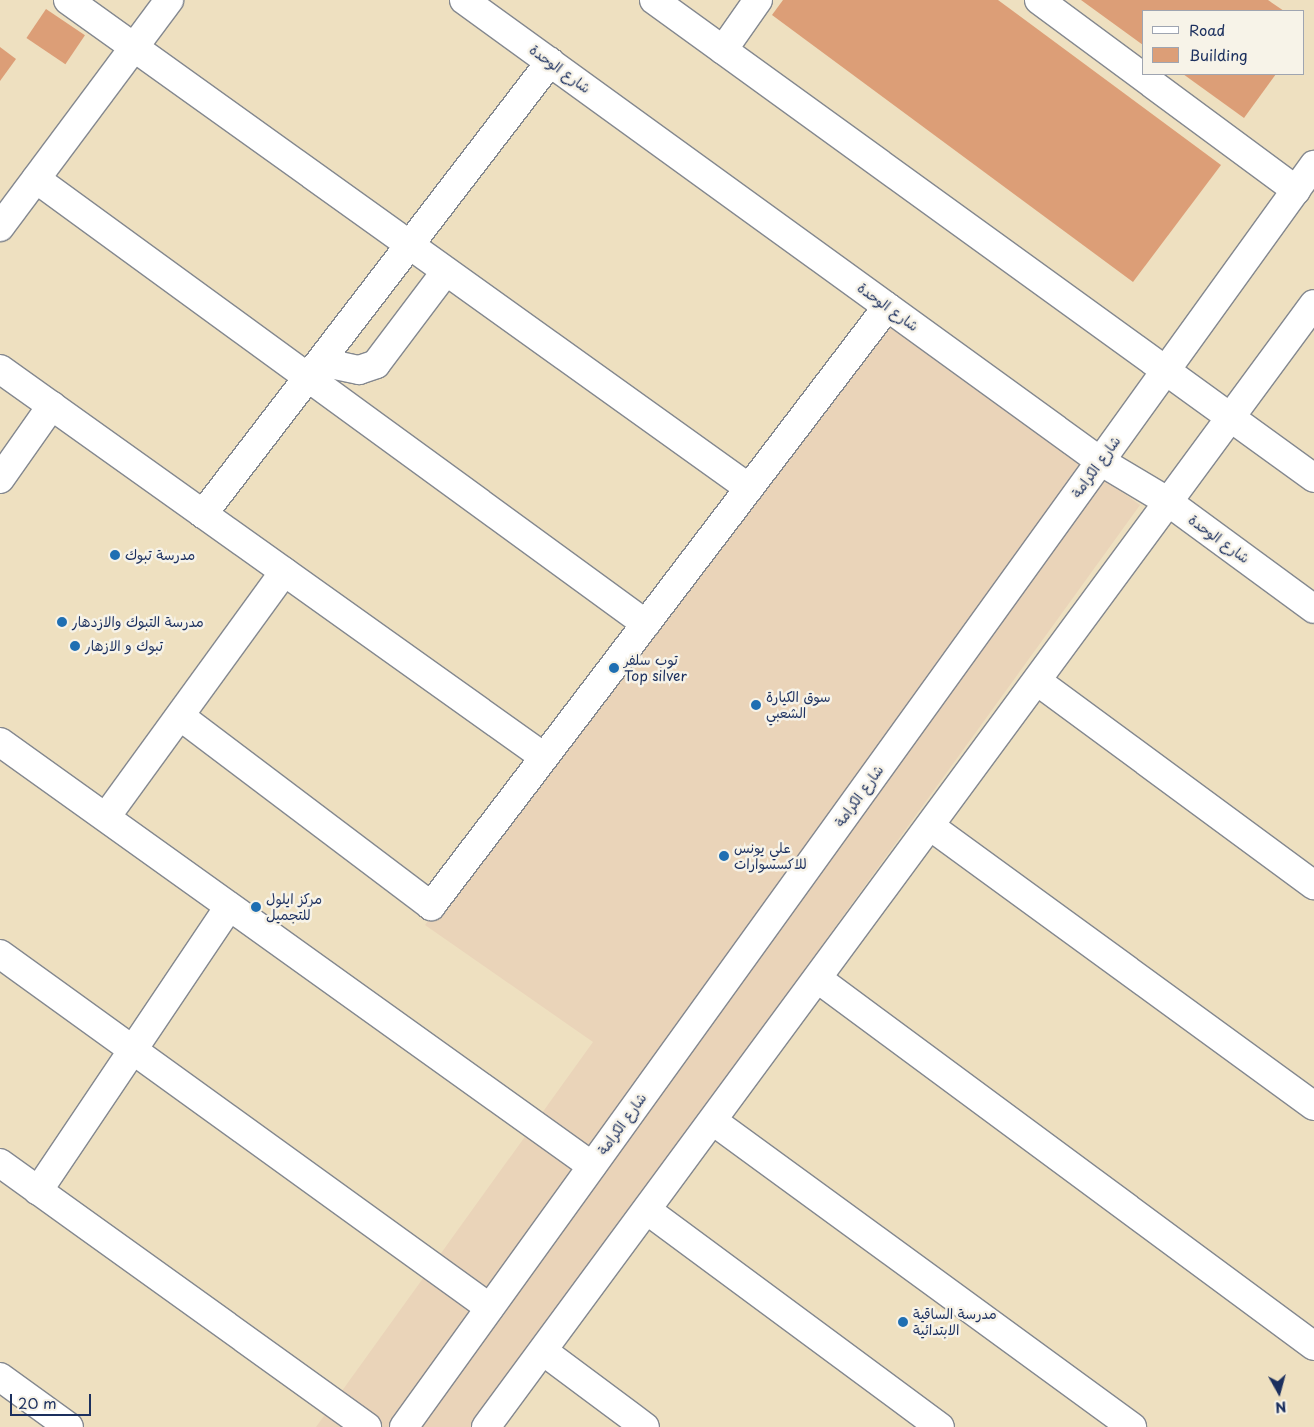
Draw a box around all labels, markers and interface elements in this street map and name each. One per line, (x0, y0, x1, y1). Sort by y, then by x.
legend (1142, 10, 1304, 75)
text: Road (1189, 18, 1225, 41)
street label: شارع الوحدة (526, 41, 594, 97)
text: Building (1189, 43, 1248, 66)
street label: شارع الوحدة (854, 279, 922, 335)
street label: شارع الكرامة (1068, 433, 1124, 501)
street label: شارع الوحدة (1185, 511, 1253, 567)
place label: مدرسة تبوك (125, 547, 195, 563)
marker: مدرسة تبوك (109, 549, 121, 561)
place label: مدرسة التبوك والازدهار (72, 614, 204, 630)
marker: مدرسة التبوك والازدهار (56, 616, 68, 628)
place label: تبوك و الازهار (85, 638, 163, 654)
marker: تبوك و الازهار (69, 640, 81, 652)
place label: توب سلفر Top silver (624, 652, 687, 684)
marker: توب سلفر Top silver (608, 662, 620, 674)
place label: سوق الكيارة الشعبي (766, 689, 831, 722)
marker: سوق الكيارة الشعبي (750, 699, 762, 711)
street label: شارع الكرامة (831, 762, 887, 830)
place label: علي يونس للاكسسوارات (734, 840, 807, 872)
marker: علي يونس للاكسسوارات (718, 850, 730, 862)
place label: مركز ايلول للتجميل (266, 891, 322, 924)
marker: مركز ايلول للتجميل (250, 901, 262, 913)
street label: شارع الكرامة (594, 1090, 650, 1158)
place label: مدرسة الساقية الابتدائية (913, 1306, 997, 1338)
marker: مدرسة الساقية الابتدائية (897, 1316, 909, 1328)
north arrow (1254, 1367, 1304, 1417)
scale bar (12, 1384, 94, 1416)
text: 20 m (18, 1391, 57, 1414)
text: N (1274, 1396, 1288, 1418)

